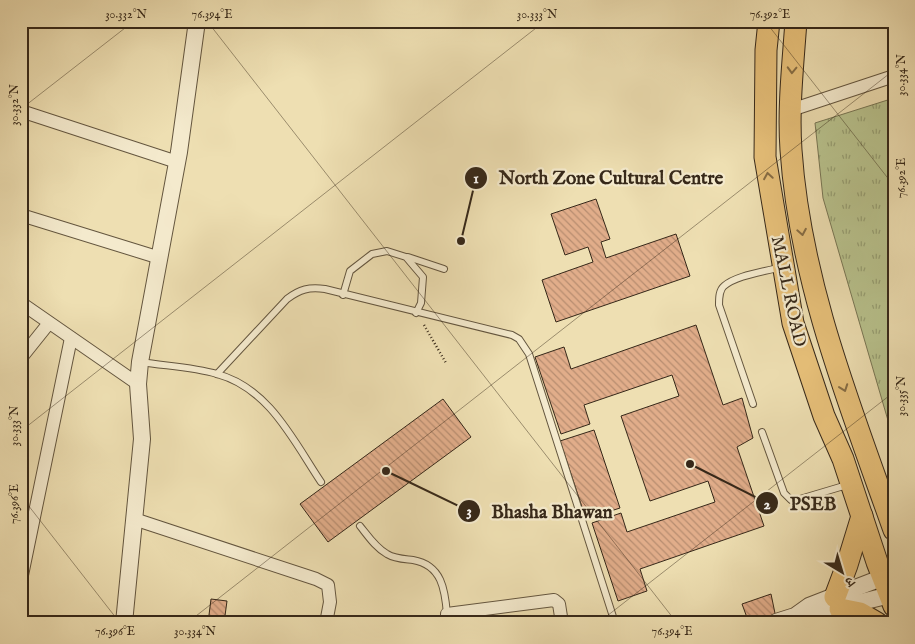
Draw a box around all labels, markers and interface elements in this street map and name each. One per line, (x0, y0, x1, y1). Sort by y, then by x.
text: 30.332°N (105, 7, 147, 22)
text: 76.394°E (192, 7, 232, 22)
text: 30.333°N (517, 7, 558, 22)
text: 76.392°E (750, 7, 790, 22)
text: 30.334°N (894, 53, 909, 96)
one-way arrow (787, 66, 798, 74)
text: 30.332°N (7, 84, 22, 126)
text: 76.392°E (894, 158, 909, 198)
callout: North Zone Cultural Centre (464, 161, 733, 195)
text: North Zone Cultural Centre (498, 167, 724, 191)
text: 1 (473, 169, 479, 188)
one-way arrow (763, 172, 773, 181)
one-way arrow (796, 227, 806, 236)
street label: MALL ROAD (765, 234, 811, 349)
text: 30.335°N (894, 375, 909, 416)
one-way arrow (838, 383, 848, 392)
text: 30.333°N (7, 405, 22, 446)
text: 76.396°E (7, 484, 22, 524)
callout: PSEB (754, 486, 846, 520)
text: PSEB (790, 493, 837, 517)
callout: Bhasha Bhawan (456, 494, 623, 528)
text: 2 (763, 495, 771, 514)
text: Bhasha Bhawan (491, 501, 613, 525)
text: 3 (466, 502, 472, 521)
north arrow (818, 546, 868, 596)
text: उ (840, 572, 859, 591)
text: 76.396°E (95, 624, 135, 639)
text: 30.334°N (174, 624, 217, 639)
text: 76.394°E (652, 624, 692, 639)

